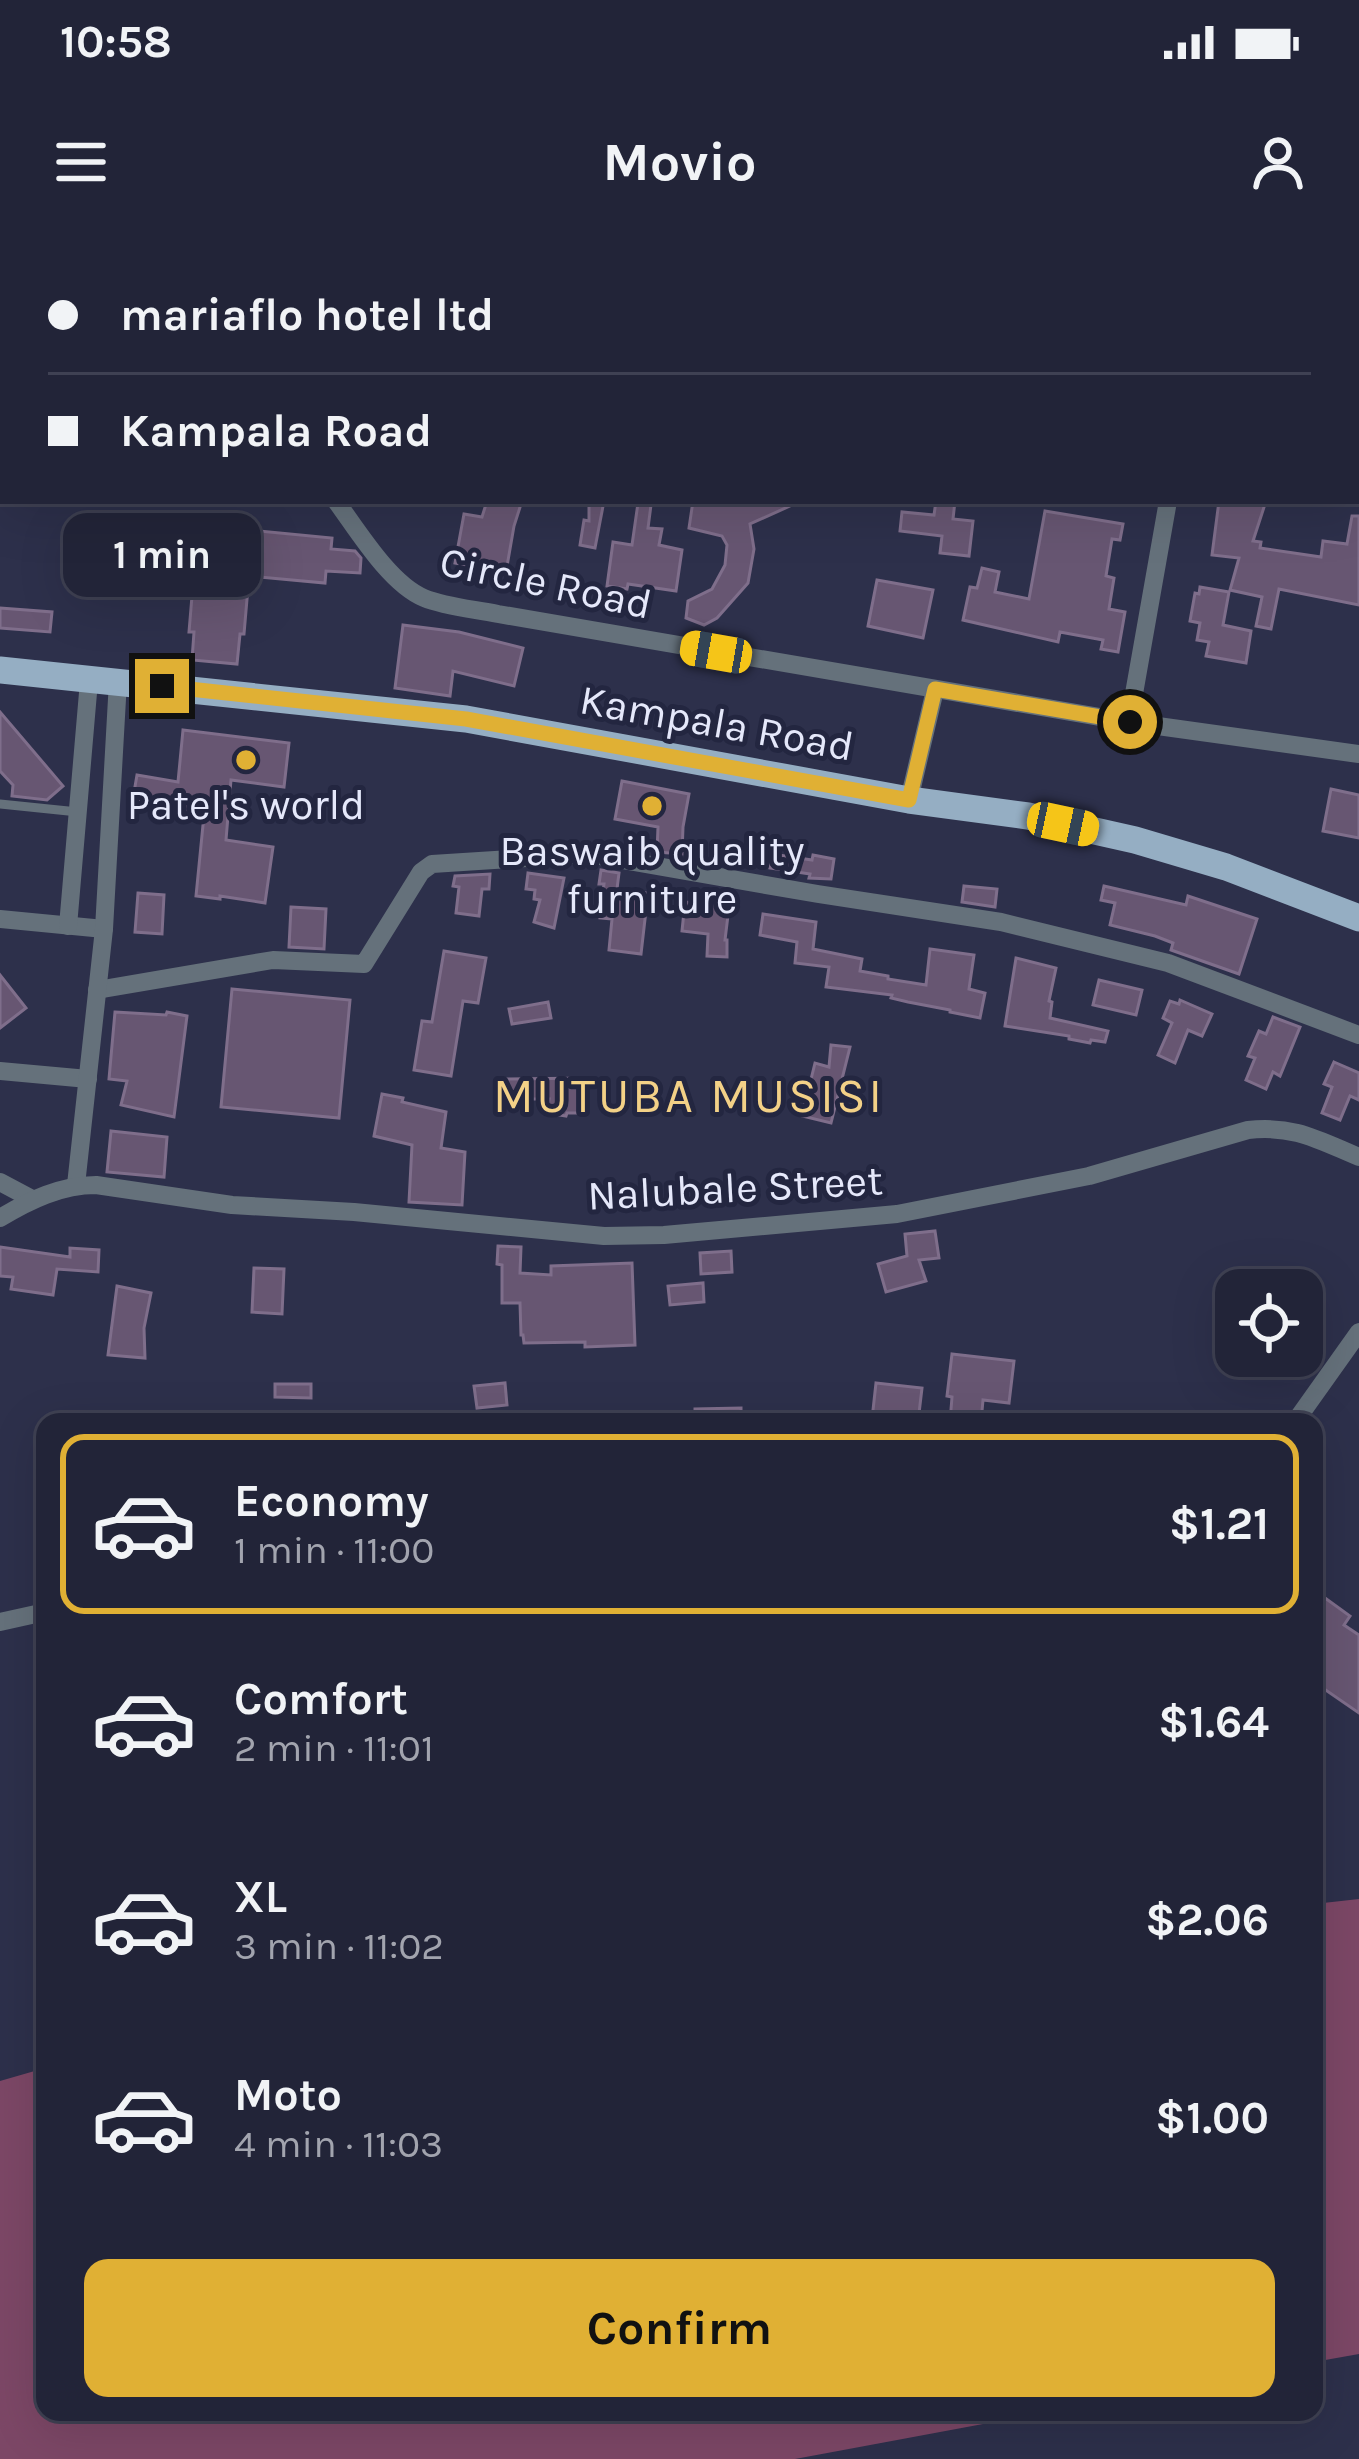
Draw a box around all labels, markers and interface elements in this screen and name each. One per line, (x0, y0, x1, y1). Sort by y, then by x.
text: 10:58 (60, 16, 172, 68)
icon: menu (48, 129, 114, 195)
icon: person (1245, 129, 1311, 195)
text: Movio (602, 130, 757, 194)
text: mariaflo hotel ltd (120, 289, 494, 341)
text: Kampala Road (120, 405, 432, 457)
callout: 1 min (63, 512, 261, 596)
text: 1 min (113, 532, 211, 578)
street label: Circle Road (435, 536, 656, 630)
car (677, 628, 755, 676)
route end (135, 659, 189, 713)
street label: Kampala Road (576, 674, 858, 772)
route start (1103, 695, 1157, 749)
marker: Patel's world (233, 747, 259, 773)
place label: Patel's world (127, 780, 365, 830)
marker: Baswaib quality furniture (639, 793, 665, 819)
car (1024, 799, 1102, 849)
place label: Baswaib quality furniture (500, 826, 804, 924)
district label: MUTUBA MUSISI (493, 1068, 885, 1124)
street label: Nalubale Street (586, 1155, 884, 1221)
map controls (1215, 1269, 1323, 1377)
button: locate (1215, 1269, 1323, 1377)
icon: car (90, 1470, 198, 1578)
text: Economy (234, 1475, 429, 1527)
text: $1.21 (1169, 1498, 1269, 1550)
text: 1 min · 11:00 (234, 1527, 434, 1573)
icon: car (90, 1668, 198, 1776)
text: Comfort (234, 1673, 408, 1725)
text: $1.64 (1158, 1696, 1269, 1748)
text: 2 min · 11:01 (234, 1725, 434, 1771)
icon: car (90, 1866, 198, 1974)
text: XL (234, 1871, 287, 1923)
text: $2.06 (1145, 1894, 1269, 1946)
text: 3 min · 11:02 (234, 1923, 444, 1969)
icon: car (90, 2064, 198, 2172)
text: Moto (234, 2069, 342, 2121)
text: $1.00 (1155, 2092, 1269, 2144)
text: 4 min · 11:03 (234, 2121, 443, 2167)
button: Confirm (84, 2259, 1275, 2397)

